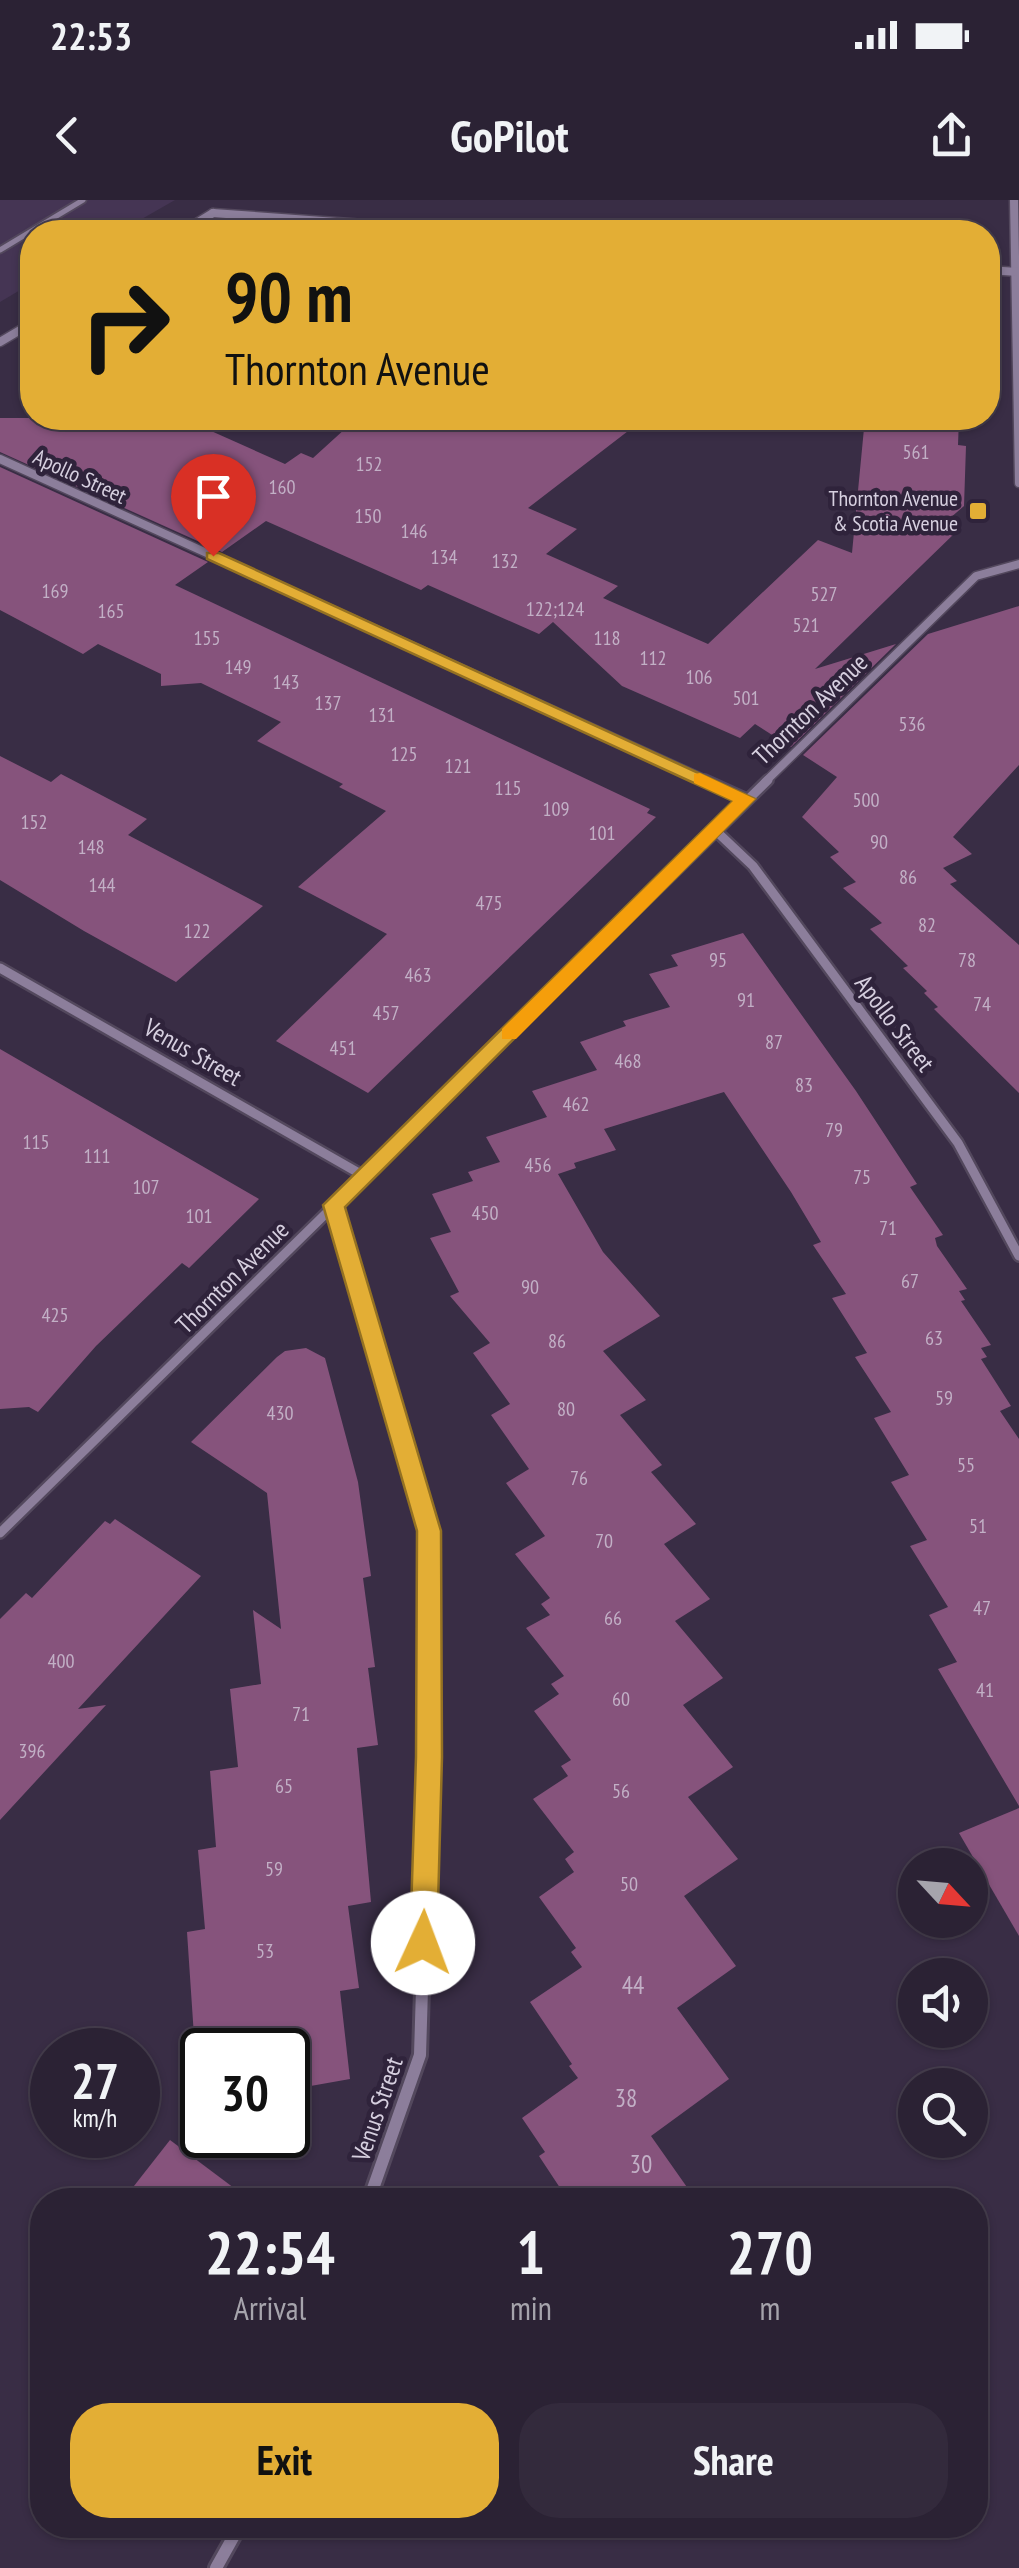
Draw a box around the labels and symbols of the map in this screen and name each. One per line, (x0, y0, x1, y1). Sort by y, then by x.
house number: 561 (903, 439, 930, 465)
street label: Apollo Street (29, 442, 131, 510)
house number: 152 (356, 451, 383, 477)
pin (171, 454, 256, 557)
house number: 160 (269, 474, 296, 500)
place label: Thornton Avenue & Scotia Avenue (829, 484, 958, 537)
marker: Thornton Avenue & Scotia Avenue (967, 500, 989, 522)
house number: 150 (355, 503, 382, 529)
house number: 146 (401, 518, 428, 544)
house number: 134 (431, 544, 458, 570)
house number: 132 (492, 548, 519, 574)
house number: 169 (42, 578, 69, 604)
house number: 527 (811, 581, 838, 607)
house number: 122;124 (526, 596, 584, 622)
house number: 165 (98, 598, 125, 624)
house number: 521 (793, 612, 820, 638)
house number: 155 (194, 625, 221, 651)
house number: 118 (594, 625, 621, 651)
house number: 112 (640, 645, 667, 671)
street label: Thornton Avenue (746, 646, 874, 772)
house number: 149 (225, 654, 252, 680)
house number: 106 (686, 664, 713, 690)
house number: 143 (273, 669, 300, 695)
house number: 501 (733, 685, 760, 711)
house number: 137 (315, 690, 342, 716)
house number: 131 (369, 702, 396, 728)
house number: 536 (899, 711, 926, 737)
house number: 125 (391, 741, 418, 767)
house number: 121 (445, 753, 472, 779)
house number: 115 (495, 775, 522, 801)
house number: 500 (853, 787, 880, 813)
house number: 109 (543, 796, 570, 822)
house number: 152 (21, 809, 48, 835)
house number: 101 (589, 820, 616, 846)
house number: 90 (870, 829, 888, 855)
house number: 148 (78, 834, 105, 860)
house number: 86 (899, 864, 917, 890)
house number: 144 (89, 872, 116, 898)
house number: 475 (476, 890, 503, 916)
house number: 82 (918, 912, 936, 938)
house number: 122 (184, 918, 211, 944)
house number: 95 (709, 947, 727, 973)
house number: 78 (958, 947, 976, 973)
house number: 463 (405, 962, 432, 988)
street label: Apollo Street (848, 968, 942, 1078)
house number: 91 (737, 987, 755, 1013)
house number: 74 (973, 991, 991, 1017)
house number: 457 (373, 1000, 400, 1026)
street label: Venus Street (137, 1011, 248, 1093)
house number: 87 (765, 1029, 783, 1055)
house number: 451 (330, 1035, 357, 1061)
house number: 468 (615, 1048, 642, 1074)
house number: 83 (795, 1072, 813, 1098)
house number: 462 (563, 1091, 590, 1117)
house number: 79 (825, 1117, 843, 1143)
house number: 115 (23, 1129, 50, 1155)
house number: 111 (84, 1143, 111, 1169)
house number: 456 (525, 1152, 552, 1178)
house number: 75 (853, 1164, 871, 1190)
house number: 107 (133, 1174, 160, 1200)
house number: 450 (472, 1200, 499, 1226)
house number: 101 (186, 1203, 213, 1229)
street label: Thornton Avenue (169, 1214, 295, 1340)
house number: 71 (879, 1215, 897, 1241)
house number: 67 (901, 1268, 919, 1294)
house number: 90 (521, 1274, 539, 1300)
house number: 425 (42, 1302, 69, 1328)
house number: 63 (925, 1325, 943, 1351)
house number: 86 (548, 1328, 566, 1354)
house number: 59 (935, 1385, 953, 1411)
house number: 80 (557, 1396, 575, 1422)
house number: 430 (267, 1400, 294, 1426)
house number: 55 (957, 1452, 975, 1478)
house number: 76 (570, 1465, 588, 1491)
house number: 51 (969, 1513, 987, 1539)
house number: 70 (595, 1528, 613, 1554)
house number: 47 (973, 1595, 991, 1621)
house number: 66 (604, 1605, 622, 1631)
house number: 400 (48, 1648, 75, 1674)
house number: 41 (976, 1677, 994, 1703)
house number: 60 (612, 1686, 630, 1712)
house number: 71 (292, 1701, 310, 1727)
house number: 396 (19, 1738, 46, 1764)
house number: 65 (275, 1773, 293, 1799)
house number: 56 (612, 1778, 630, 1804)
north arrow (898, 1848, 988, 1938)
house number: 59 (265, 1856, 283, 1882)
house number: 50 (620, 1871, 638, 1897)
position arrow (371, 1891, 475, 1995)
house number: 53 (256, 1938, 274, 1964)
house number: 44 (622, 1969, 644, 2001)
speed limit sign: 30 (180, 2028, 310, 2158)
street label: Venus Street (344, 2053, 410, 2166)
house number: 38 (615, 2082, 637, 2114)
house number: 30 (630, 2148, 652, 2180)

